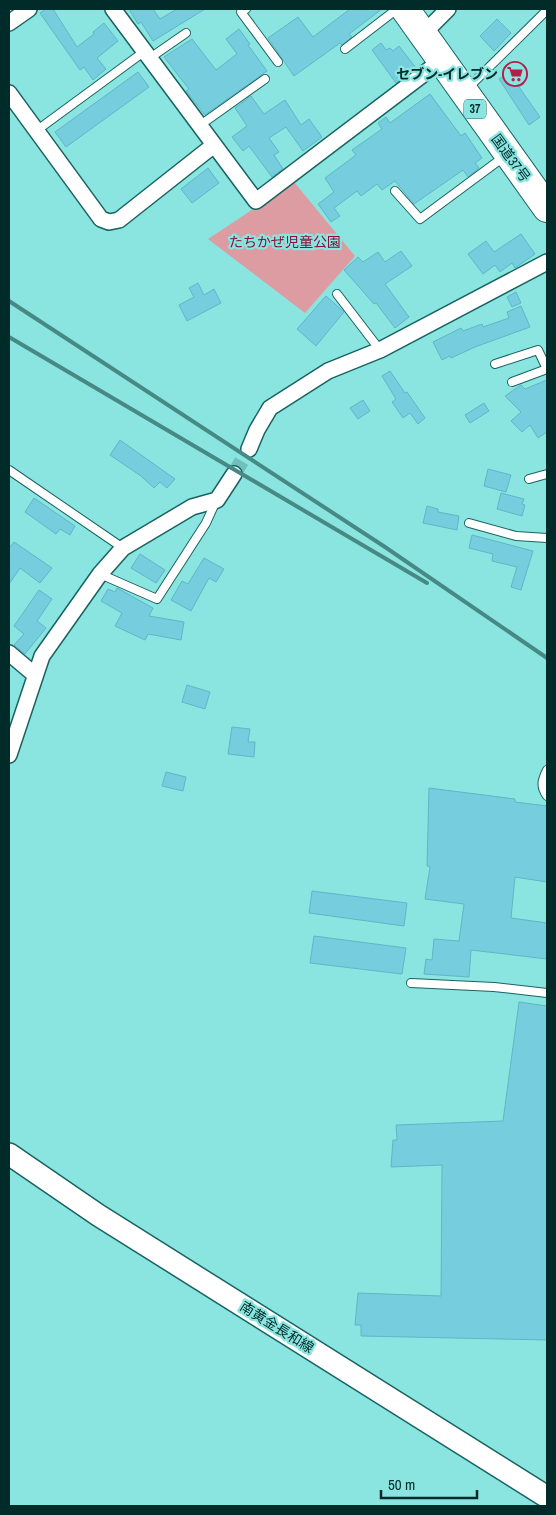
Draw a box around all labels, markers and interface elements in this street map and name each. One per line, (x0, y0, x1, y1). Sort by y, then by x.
supermarket icon: セブン-イレブン (502, 61, 528, 87)
place label: セブン-イレブン (396, 65, 498, 83)
road number: 37 (464, 100, 486, 118)
street label: 国道37号 (488, 131, 534, 185)
park label: たちかぜ児童公園 (229, 233, 341, 251)
street label: 南黄金長和線 (237, 1297, 317, 1357)
scale bar (381, 1468, 477, 1500)
text: 50 m (388, 1474, 415, 1495)

